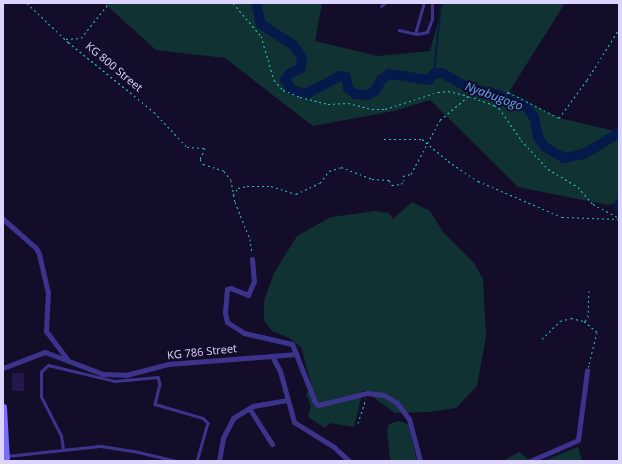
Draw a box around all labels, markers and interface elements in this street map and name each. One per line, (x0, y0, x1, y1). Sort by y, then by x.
street label: KG 800 Street (83, 39, 145, 95)
water label: Nyabugogo (463, 79, 525, 113)
street label: KG 786 Street (166, 342, 238, 362)

